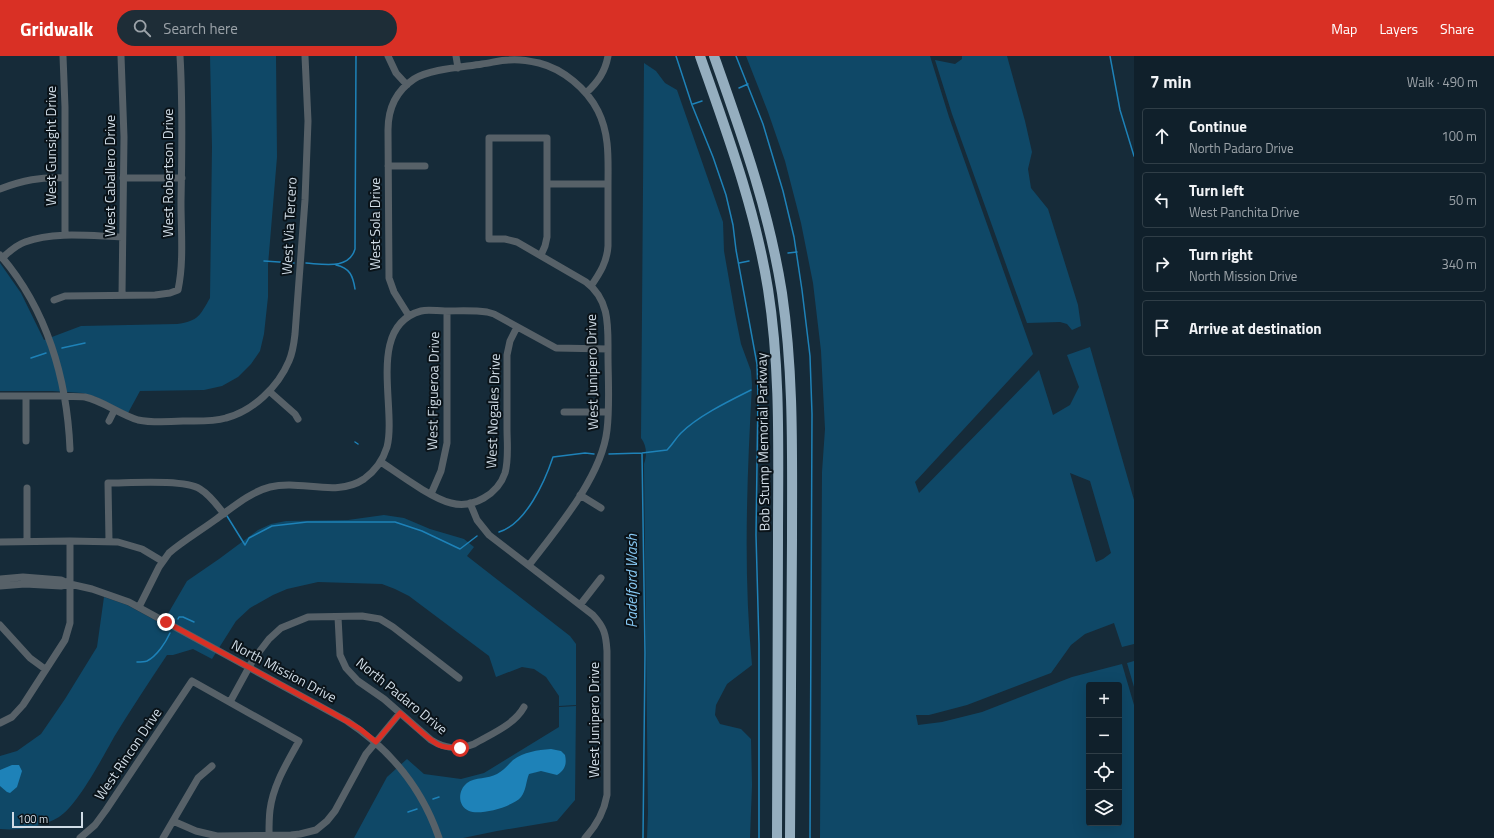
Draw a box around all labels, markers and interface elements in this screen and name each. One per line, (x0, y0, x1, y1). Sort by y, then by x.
search box (117, 10, 397, 46)
text: Gridwalk (20, 14, 93, 43)
icon: search (131, 17, 153, 39)
text: Search here (163, 17, 238, 40)
text: Map (1331, 18, 1357, 39)
text: Layers (1379, 18, 1418, 39)
text: Share (1440, 18, 1474, 39)
text: 7 min (1150, 69, 1191, 95)
text: Walk · 490 m (1407, 72, 1478, 92)
street label: West Gunsight Drive (40, 86, 61, 206)
street label: West Robertson Drive (157, 109, 178, 237)
street label: West Caballero Drive (99, 115, 120, 237)
text: Continue (1189, 115, 1247, 138)
icon: ahead (1151, 125, 1173, 147)
text: 100 m (1441, 126, 1477, 146)
text: North Padaro Drive (1189, 138, 1294, 158)
street label: West Via Tercero (275, 176, 302, 275)
street label: West Sola Drive (364, 178, 385, 270)
text: Turn left (1189, 179, 1244, 202)
icon: left (1151, 189, 1173, 211)
text: 50 m (1449, 190, 1477, 210)
text: West Panchita Drive (1189, 202, 1299, 222)
text: Turn right (1189, 243, 1253, 266)
icon: right (1151, 253, 1173, 275)
text: 340 m (1441, 254, 1477, 274)
text: North Mission Drive (1189, 266, 1297, 286)
street label: West Junipero Drive (580, 314, 603, 430)
icon: arrive (1151, 317, 1173, 339)
text: Arrive at destination (1189, 317, 1322, 340)
street label: West Figueroa Drive (421, 331, 444, 450)
street label: Bob Stump Memorial Parkway (750, 352, 775, 531)
street label: West Nogales Drive (480, 353, 505, 469)
water label: Padelford Wash (620, 533, 643, 628)
route end (157, 613, 175, 631)
street label: North Mission Drive (228, 634, 341, 707)
street label: North Padaro Drive (352, 652, 453, 739)
street label: West Junipero Drive (583, 662, 604, 778)
map controls (1086, 682, 1122, 826)
button: + (1086, 682, 1122, 718)
street label: West Rincon Drive (89, 703, 166, 804)
button: − (1086, 718, 1122, 754)
route start (451, 739, 469, 757)
button: locate (1086, 754, 1122, 790)
button: layers (1086, 790, 1122, 826)
scale bar (12, 810, 83, 829)
text: 100 m (18, 811, 48, 827)

